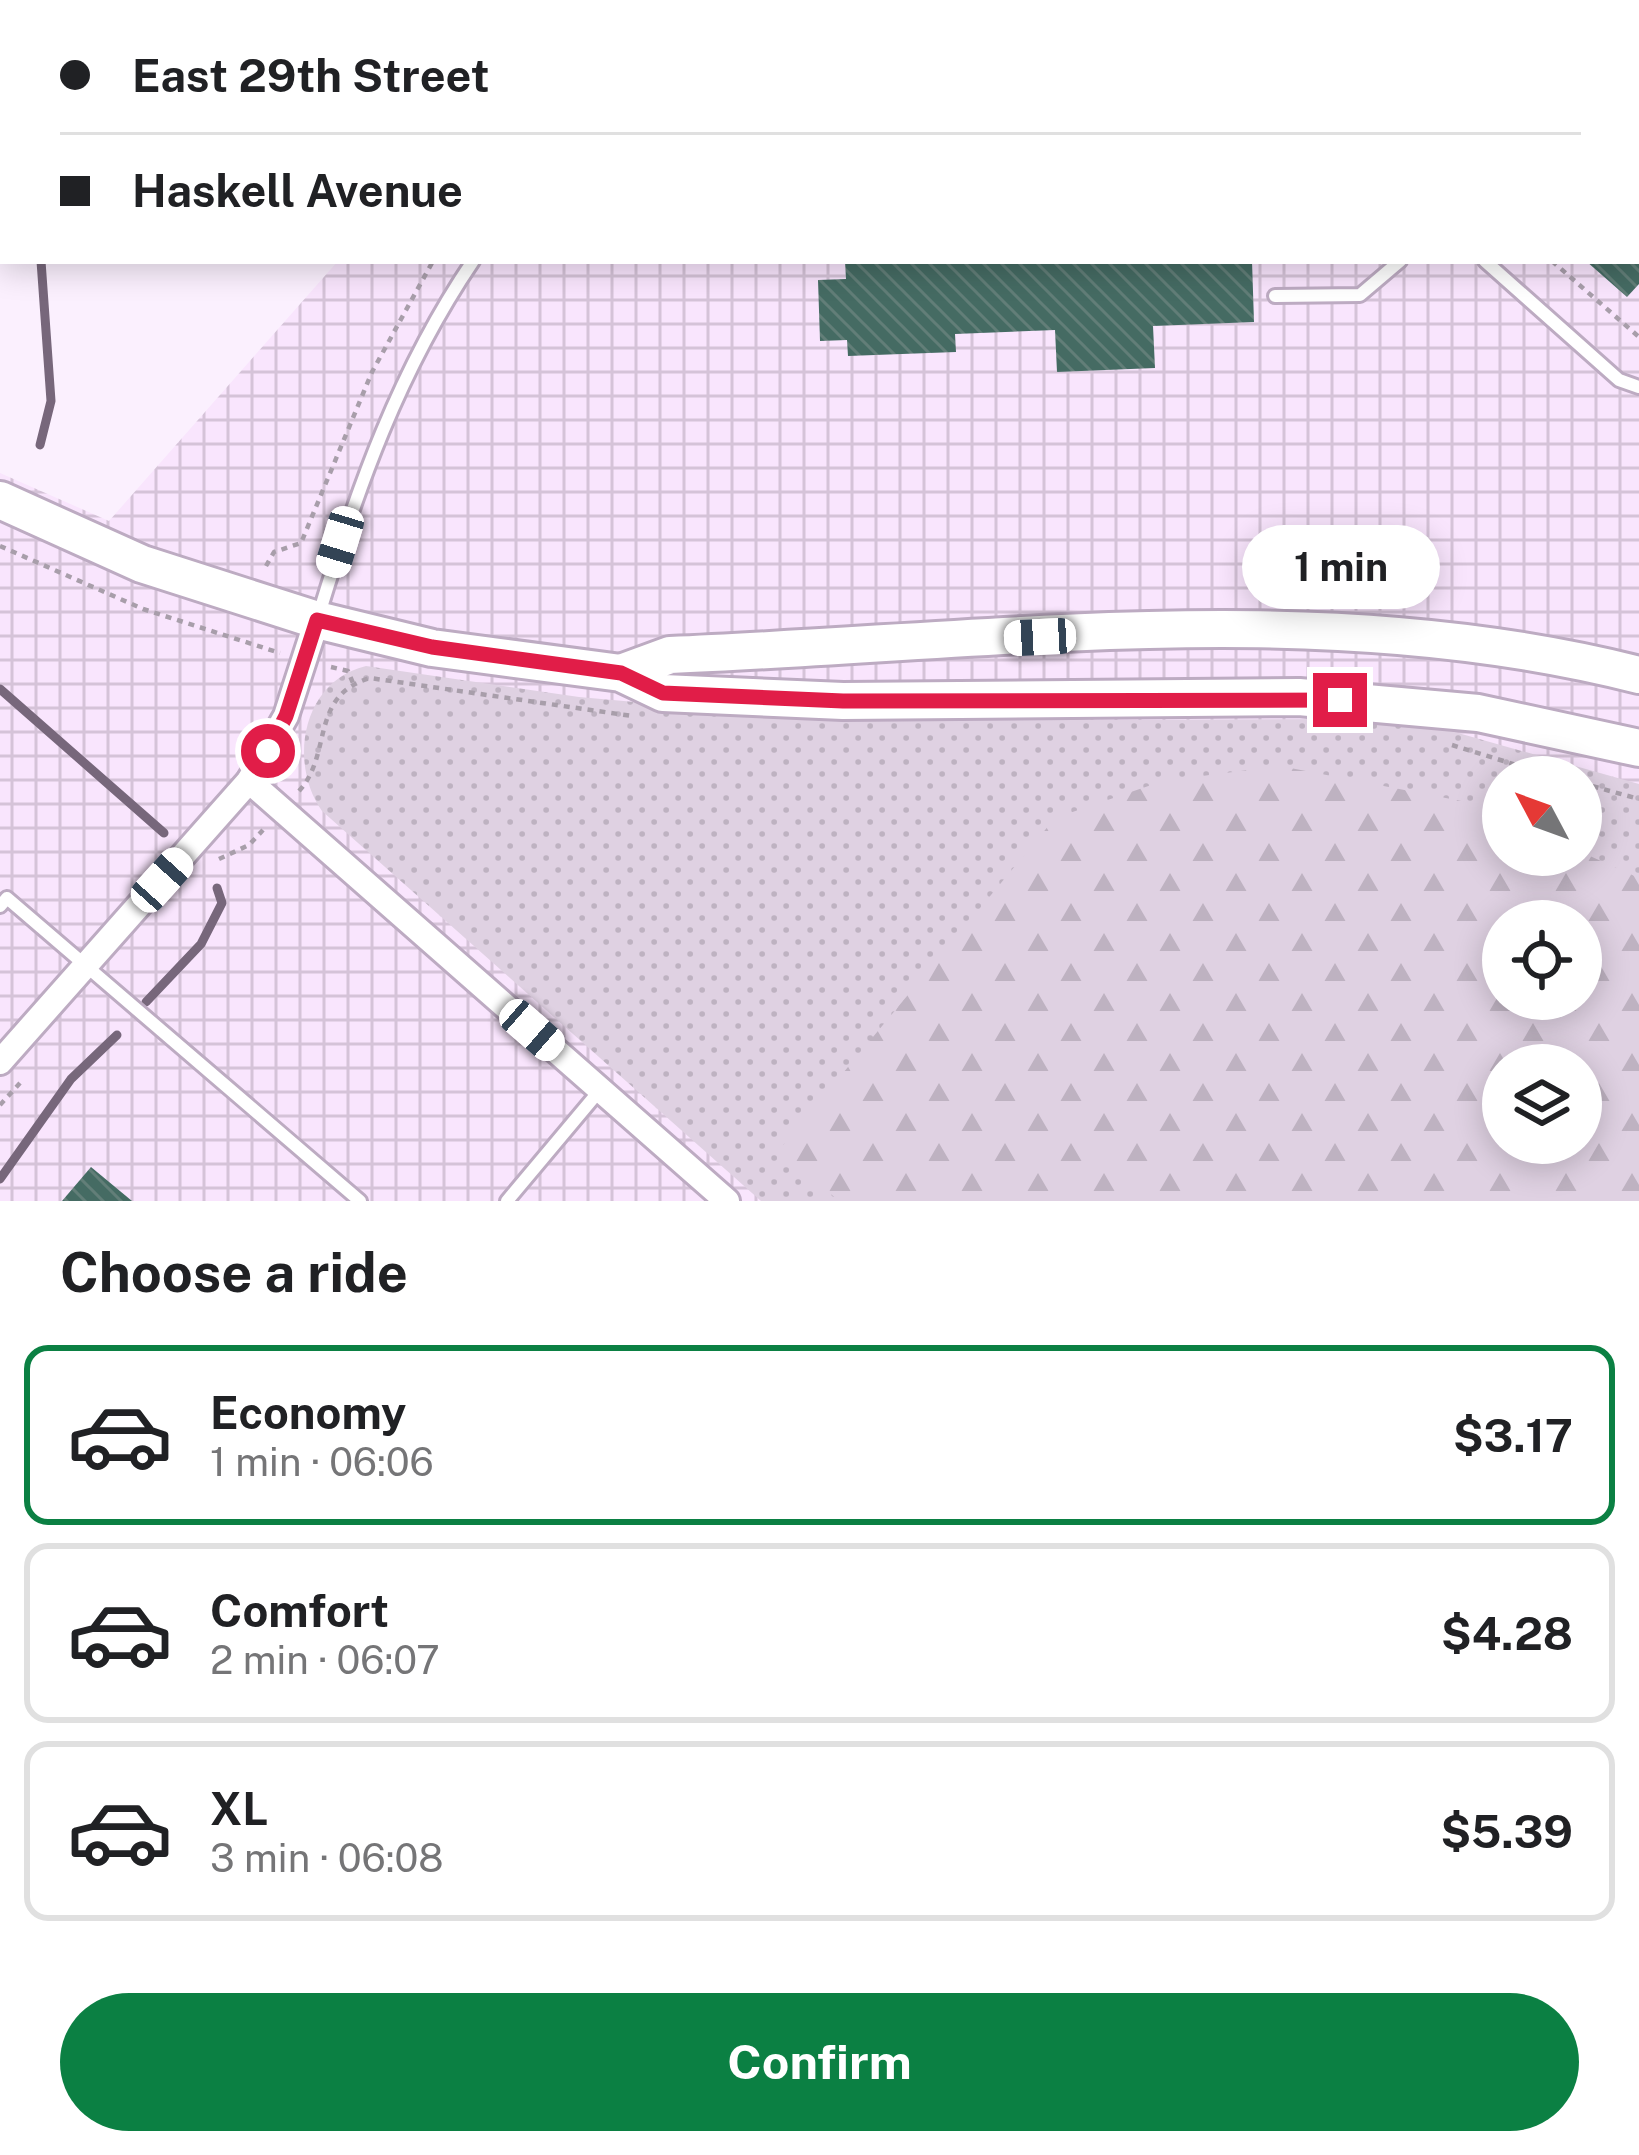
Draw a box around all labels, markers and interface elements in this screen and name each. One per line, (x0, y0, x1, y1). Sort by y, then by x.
text: East 29th Street (132, 49, 490, 102)
text: Haskell Avenue (132, 164, 463, 217)
car (312, 502, 368, 582)
callout: 1 min (1241, 526, 1439, 610)
text: 1 min (1294, 544, 1388, 590)
car (1003, 617, 1077, 657)
route end (1313, 673, 1367, 727)
route start (241, 724, 295, 778)
north arrow (1482, 756, 1602, 876)
map controls (1482, 756, 1602, 1164)
car (125, 841, 199, 919)
button: locate (1482, 900, 1602, 1020)
car (493, 993, 571, 1067)
button: layers (1482, 1044, 1602, 1164)
text: Choose a ride (60, 1241, 408, 1304)
icon: car (66, 1381, 174, 1489)
text: Economy (210, 1386, 406, 1439)
text: $3.17 (1453, 1409, 1573, 1462)
text: 1 min · 06:06 (210, 1439, 434, 1485)
icon: car (66, 1579, 174, 1687)
text: Comfort (210, 1584, 389, 1637)
text: $4.28 (1441, 1607, 1573, 1660)
text: 2 min · 06:07 (210, 1637, 440, 1683)
icon: car (66, 1777, 174, 1885)
text: XL (210, 1782, 268, 1835)
text: $5.39 (1440, 1805, 1573, 1858)
text: 3 min · 06:08 (210, 1835, 443, 1881)
button: Confirm (60, 1993, 1579, 2131)

